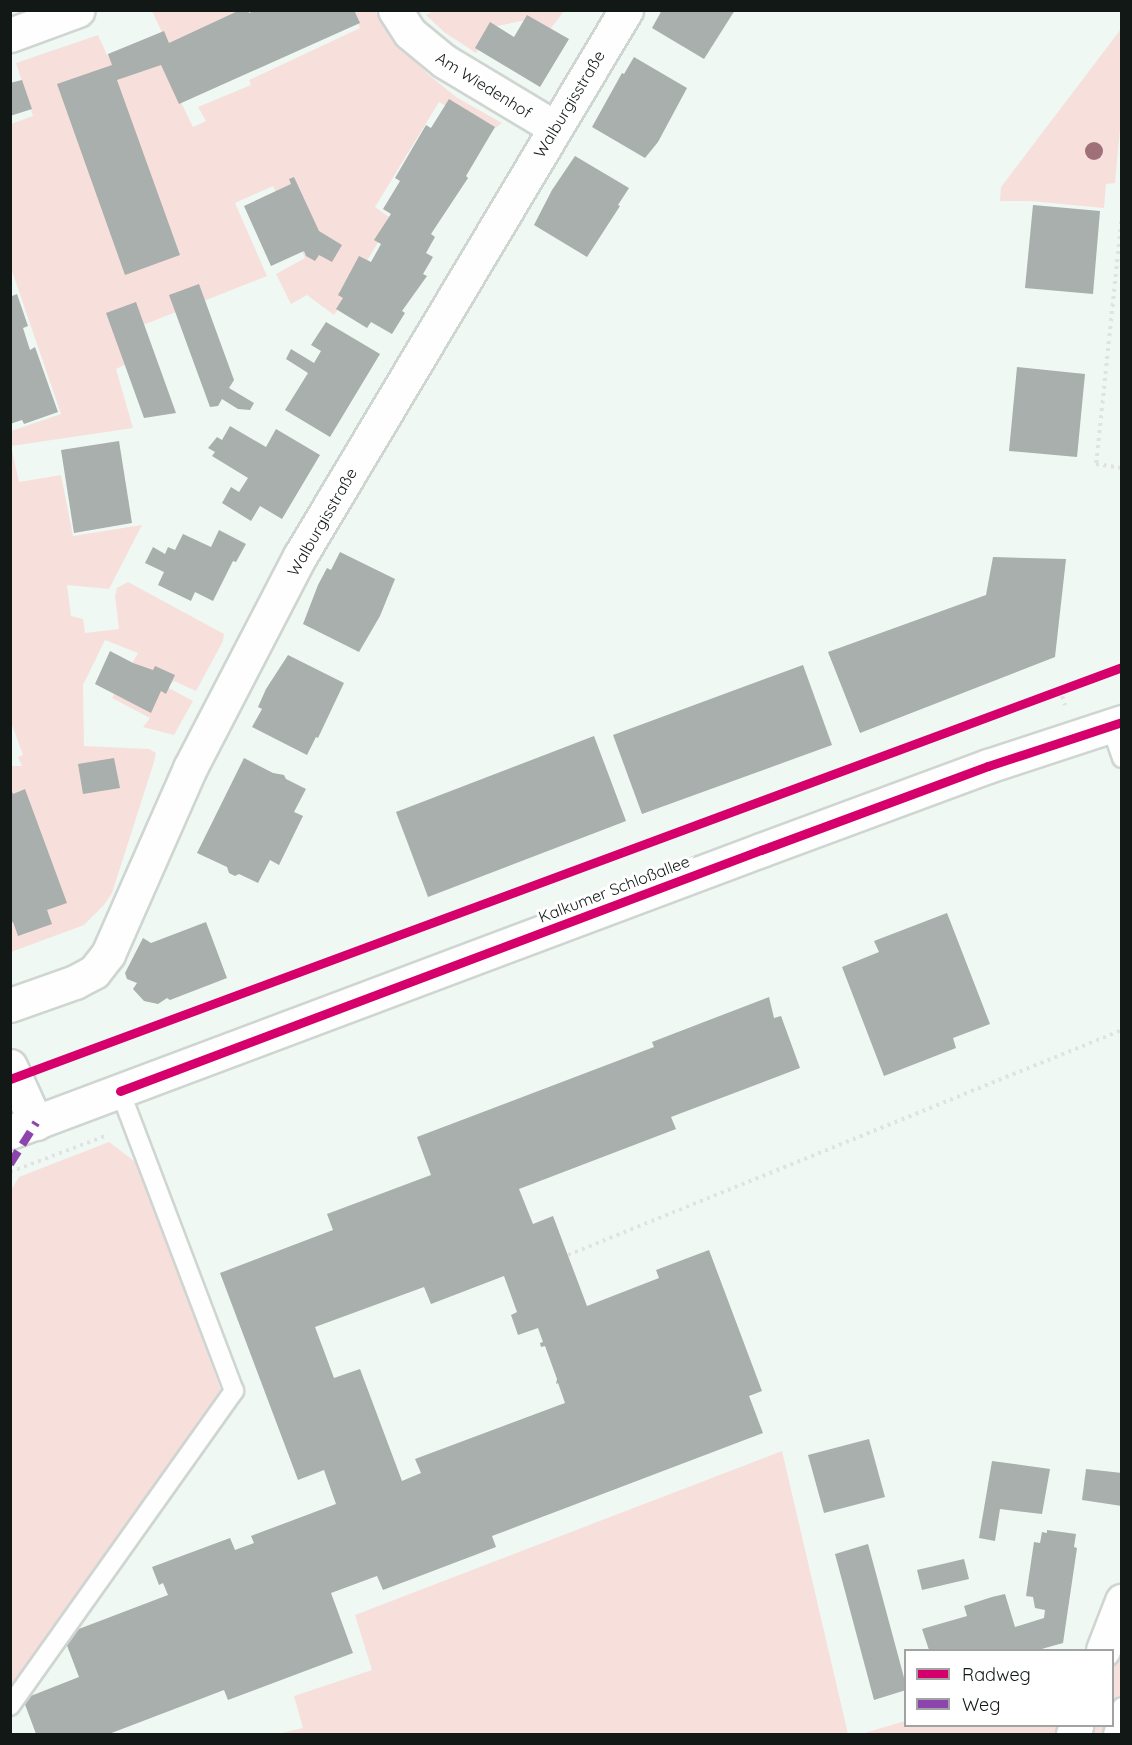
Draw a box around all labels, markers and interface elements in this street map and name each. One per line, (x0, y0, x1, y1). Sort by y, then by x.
street label: Walburgisstraße (529, 47, 609, 161)
street label: Am Wiedenhof (432, 48, 536, 122)
street label: Walburgisstraße (283, 465, 361, 579)
street label: Kalkumer Schloßallee (536, 851, 692, 927)
legend (904, 1649, 1114, 1727)
text: Radweg (962, 1663, 1031, 1686)
text: Weg (962, 1693, 1000, 1716)

